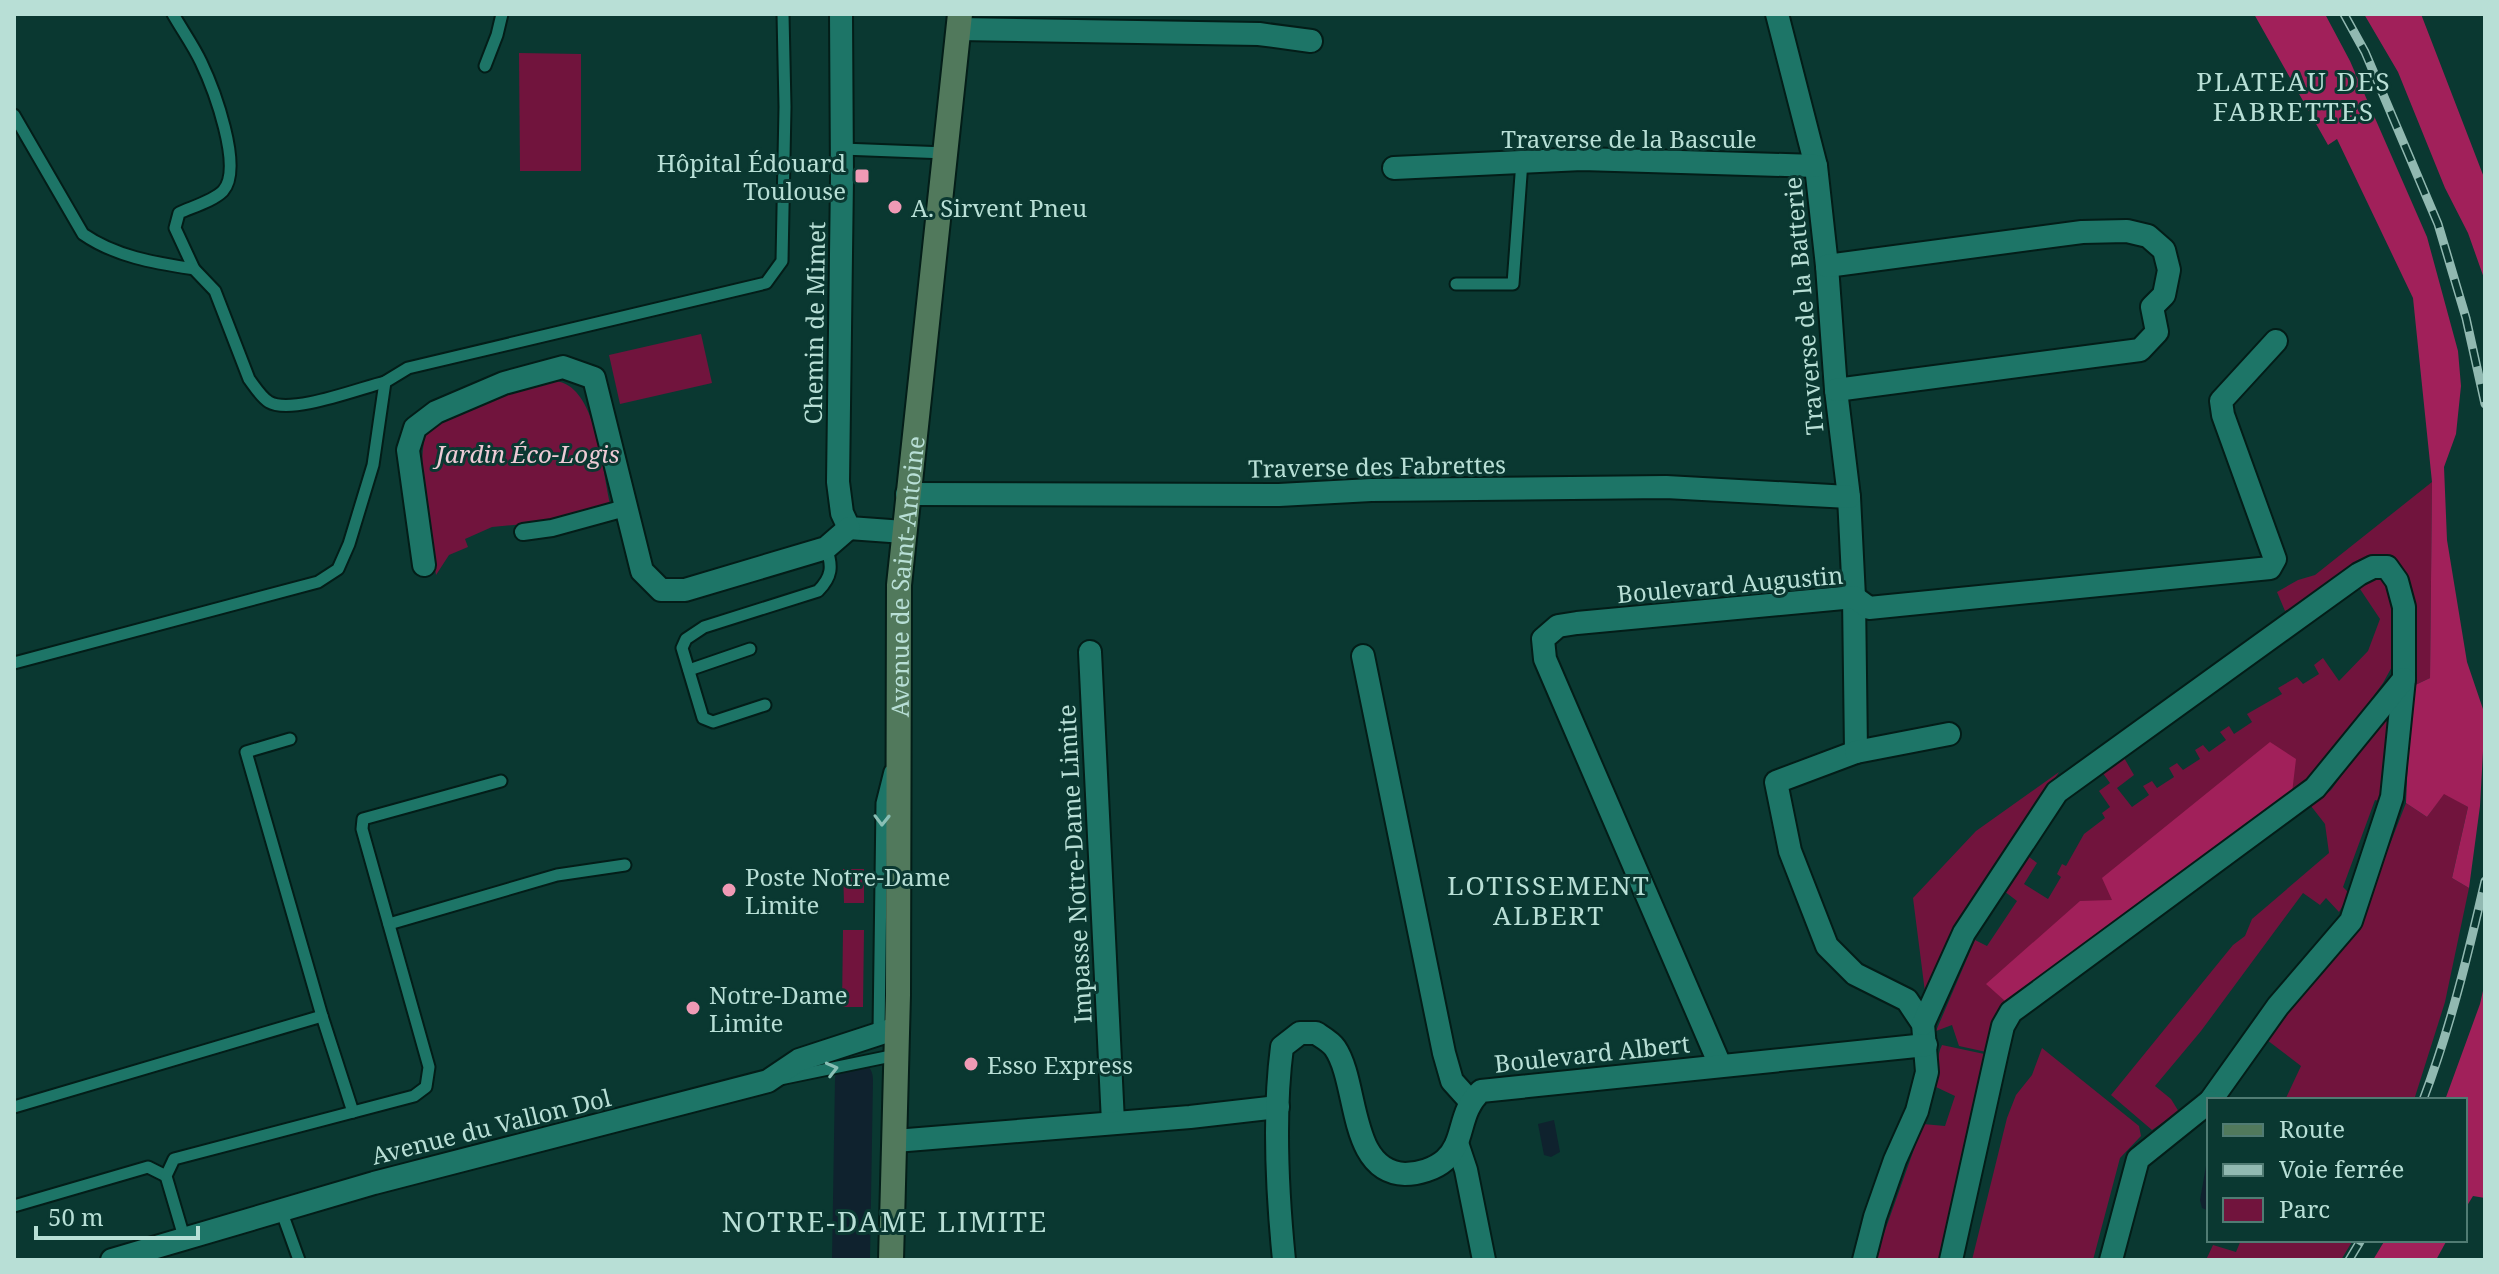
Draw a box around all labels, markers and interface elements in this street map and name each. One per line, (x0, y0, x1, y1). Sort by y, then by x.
district label: PLATEAU DES FABRETTES (2196, 63, 2392, 129)
street label: Traverse de la Bascule (1501, 122, 1757, 155)
place label: Hôpital Édouard Toulouse (657, 146, 846, 207)
marker: Hôpital Édouard Toulouse (853, 167, 871, 185)
street label: Traverse de la Batterie (1775, 176, 1831, 436)
place label: A. Sirvent Pneu (911, 191, 1087, 224)
marker: A. Sirvent Pneu (886, 198, 904, 216)
street label: Chemin de Mimet (796, 221, 832, 425)
street label: Avenue de Saint-Antoine (882, 434, 931, 717)
park label: Jardin Éco-Logis (432, 437, 620, 470)
street label: Traverse des Fabrettes (1248, 447, 1506, 485)
street label: Boulevard Augustin (1615, 558, 1845, 610)
street label: Impasse Notre-Dame Limite (1049, 704, 1099, 1024)
one-way arrow (873, 814, 891, 827)
place label: Poste Notre-Dame Limite (745, 860, 950, 921)
district label: LOTISSEMENT ALBERT (1447, 867, 1651, 933)
marker: Poste Notre-Dame Limite (720, 881, 738, 899)
place label: Notre-Dame Limite (709, 978, 848, 1039)
marker: Notre-Dame Limite (684, 999, 702, 1017)
street label: Boulevard Albert (1493, 1026, 1691, 1080)
place label: Esso Express (987, 1048, 1133, 1081)
marker: Esso Express (962, 1055, 980, 1073)
one-way arrow (825, 1061, 839, 1078)
street label: Avenue du Vallon Dol (368, 1080, 615, 1172)
legend (2207, 1098, 2467, 1242)
text: Route (2279, 1112, 2345, 1145)
text: Voie ferrée (2279, 1152, 2404, 1185)
scale bar (36, 1190, 198, 1240)
text: Parc (2279, 1192, 2330, 1225)
text: 50 m (48, 1200, 104, 1233)
district label: NOTRE-DAME LIMITE (722, 1202, 1048, 1240)

